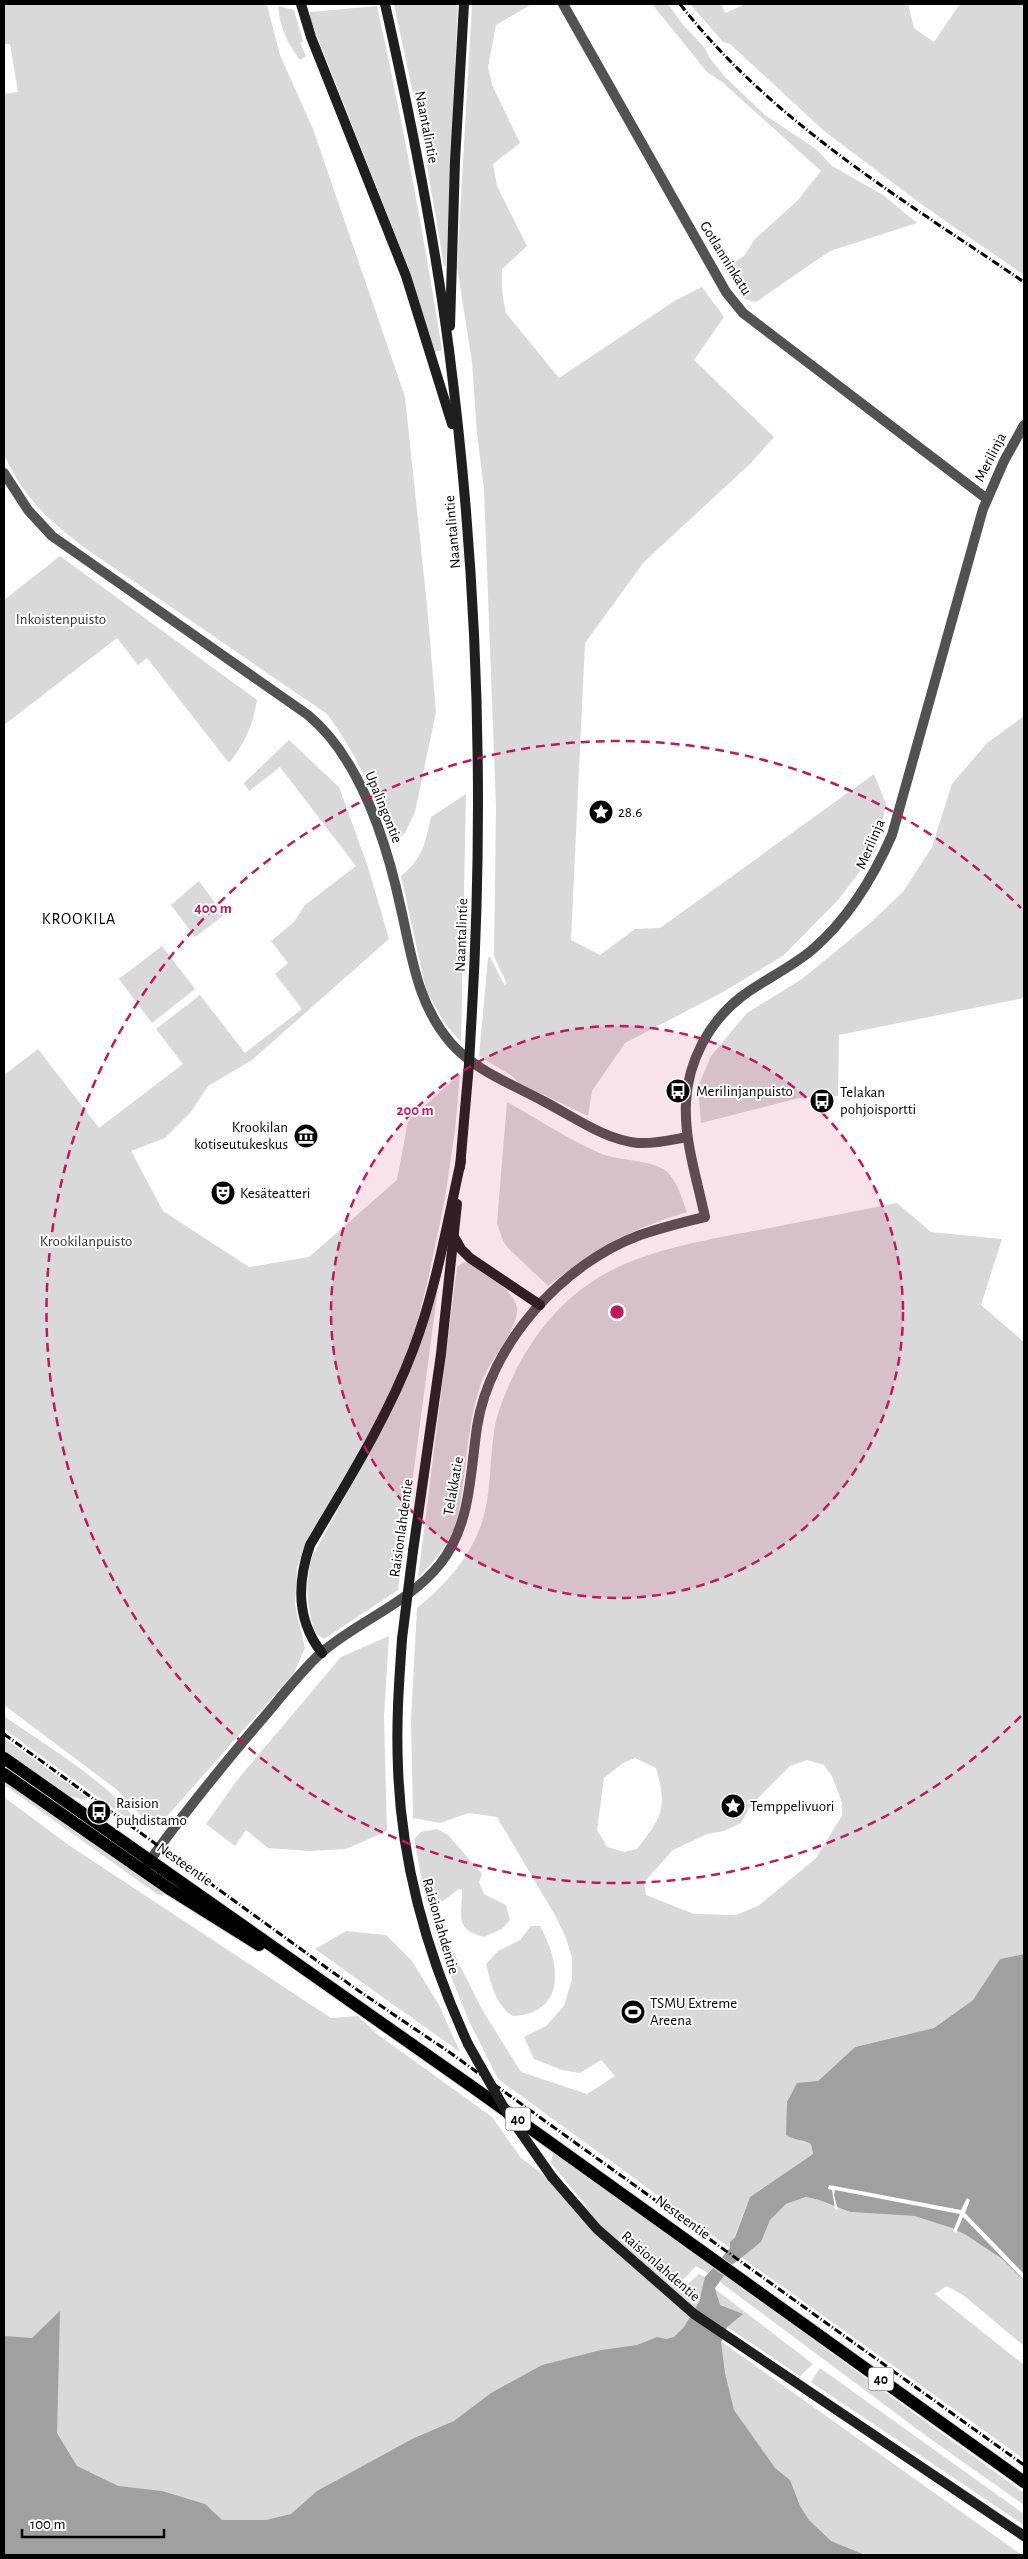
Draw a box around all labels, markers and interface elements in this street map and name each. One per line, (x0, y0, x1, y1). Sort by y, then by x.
street label: Naantalintie (412, 90, 441, 165)
street label: Gotlanninkatu (697, 219, 754, 298)
street label: Merilinja (972, 430, 1009, 484)
street label: Naantalintie (442, 495, 463, 569)
park label: Inkoistenpuisto (16, 612, 106, 627)
street label: Upalingontie (362, 769, 405, 845)
place icon: 28.6 (588, 799, 614, 825)
place label: 28.6 (618, 805, 642, 820)
street label: Merilinja (853, 817, 888, 871)
street label: Naantalintie (453, 898, 470, 972)
text: 400 m (194, 901, 232, 916)
district label: KROOKILA (42, 911, 116, 927)
bus stop icon: Merilinjanpuisto (665, 1078, 691, 1104)
place label: Merilinjanpuisto (696, 1084, 793, 1099)
place label: Telakan pohjoisportti (840, 1085, 916, 1117)
bus stop icon: Telakan pohjoisportti (809, 1088, 835, 1114)
text: 200 m (396, 1103, 434, 1118)
place label: Krookilan kotiseutukeskus (194, 1120, 288, 1152)
museum icon: Krookilan kotiseutukeskus (293, 1123, 319, 1149)
theatre icon: Kesäteatteri (210, 1180, 236, 1206)
place label: Kesäteatteri (240, 1186, 310, 1201)
park label: Krookilanpuisto (40, 1234, 132, 1249)
centre of rings (608, 1303, 626, 1321)
street label: Telakkatie (441, 1455, 466, 1517)
street label: Raisionlahdentie (387, 1478, 416, 1578)
place icon: Temppelivuori (720, 1793, 746, 1819)
place label: Raision puhdistamo (116, 1796, 187, 1828)
bus stop icon: Raision puhdistamo (86, 1799, 112, 1825)
place label: Temppelivuori (750, 1799, 834, 1814)
street label: Nesteentie (154, 1840, 215, 1889)
street label: Raisionlahdentie (420, 1877, 461, 1976)
place label: TSMU Extreme Areena (650, 1996, 737, 2028)
sports icon: TSMU Extreme Areena (620, 1999, 646, 2025)
road number: 40 (506, 2108, 530, 2130)
street label: Nesteentie (652, 2193, 713, 2242)
street label: Raisionlahdentie (618, 2228, 703, 2305)
road number: 40 (868, 2368, 894, 2390)
scale bar (22, 2506, 165, 2538)
text: 100 m (30, 2517, 65, 2532)

